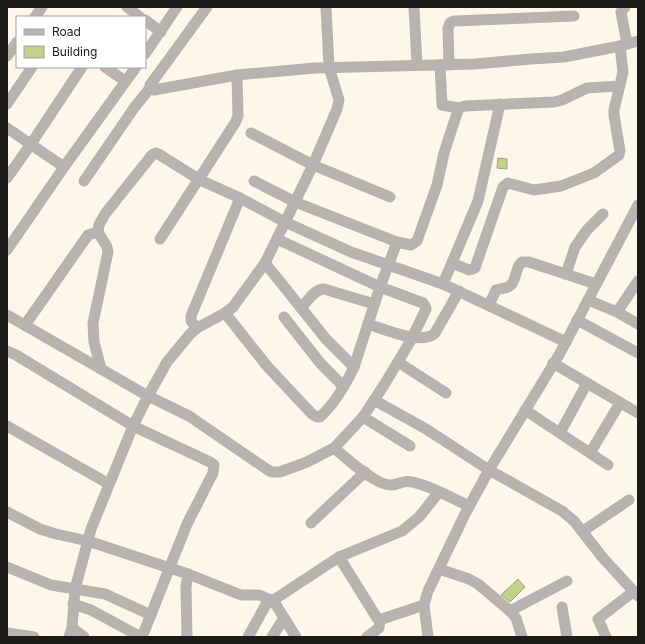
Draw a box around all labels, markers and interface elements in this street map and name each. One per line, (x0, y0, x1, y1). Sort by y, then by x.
legend (16, 16, 146, 68)
text: Road (52, 24, 81, 39)
text: Building (52, 44, 97, 59)

